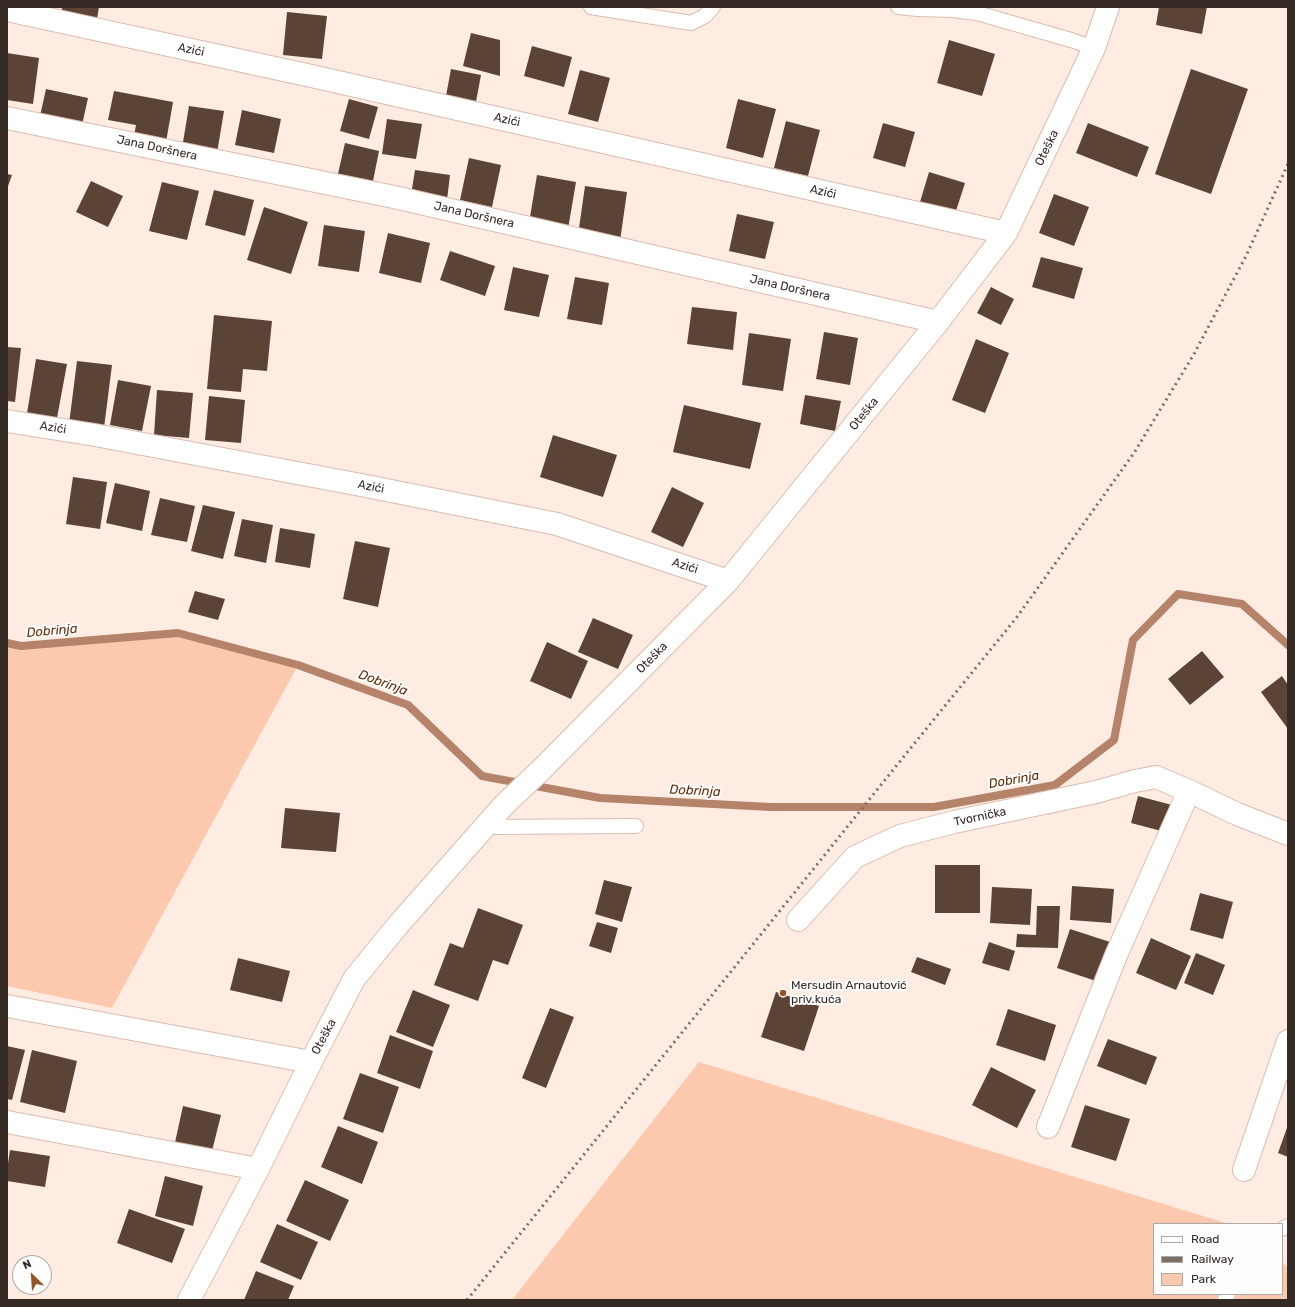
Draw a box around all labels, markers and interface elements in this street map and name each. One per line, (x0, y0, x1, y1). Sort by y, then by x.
street label: Azići (177, 40, 205, 60)
street label: Azići (492, 110, 522, 130)
street label: Oteška (1032, 128, 1062, 168)
street label: Jana Doršnera (115, 132, 199, 164)
street label: Azići (808, 182, 838, 202)
street label: Jana Doršnera (432, 199, 516, 231)
street label: Jana Doršnera (748, 272, 832, 304)
street label: Oteška (846, 395, 882, 433)
street label: Azići (39, 419, 67, 437)
street label: Azići (357, 477, 385, 497)
street label: Azići (670, 555, 700, 577)
water label: Dobrinja (26, 621, 78, 641)
street label: Oteška (633, 639, 671, 677)
water label: Dobrinja (356, 667, 410, 699)
water label: Dobrinja (988, 768, 1040, 792)
water label: Dobrinja (669, 782, 721, 800)
street label: Tvornička (952, 804, 1008, 830)
place label: Mersudin Arnautović priv.kuća (791, 979, 907, 1007)
marker: Mersudin Arnautović priv.kuća (778, 988, 788, 998)
street label: Oteška (309, 1017, 339, 1057)
legend (1153, 1223, 1283, 1295)
text: Road (1191, 1232, 1219, 1246)
text: Railway (1191, 1252, 1234, 1266)
north arrow (12, 1255, 52, 1295)
text: N (21, 1257, 33, 1272)
text: Park (1191, 1272, 1216, 1286)

